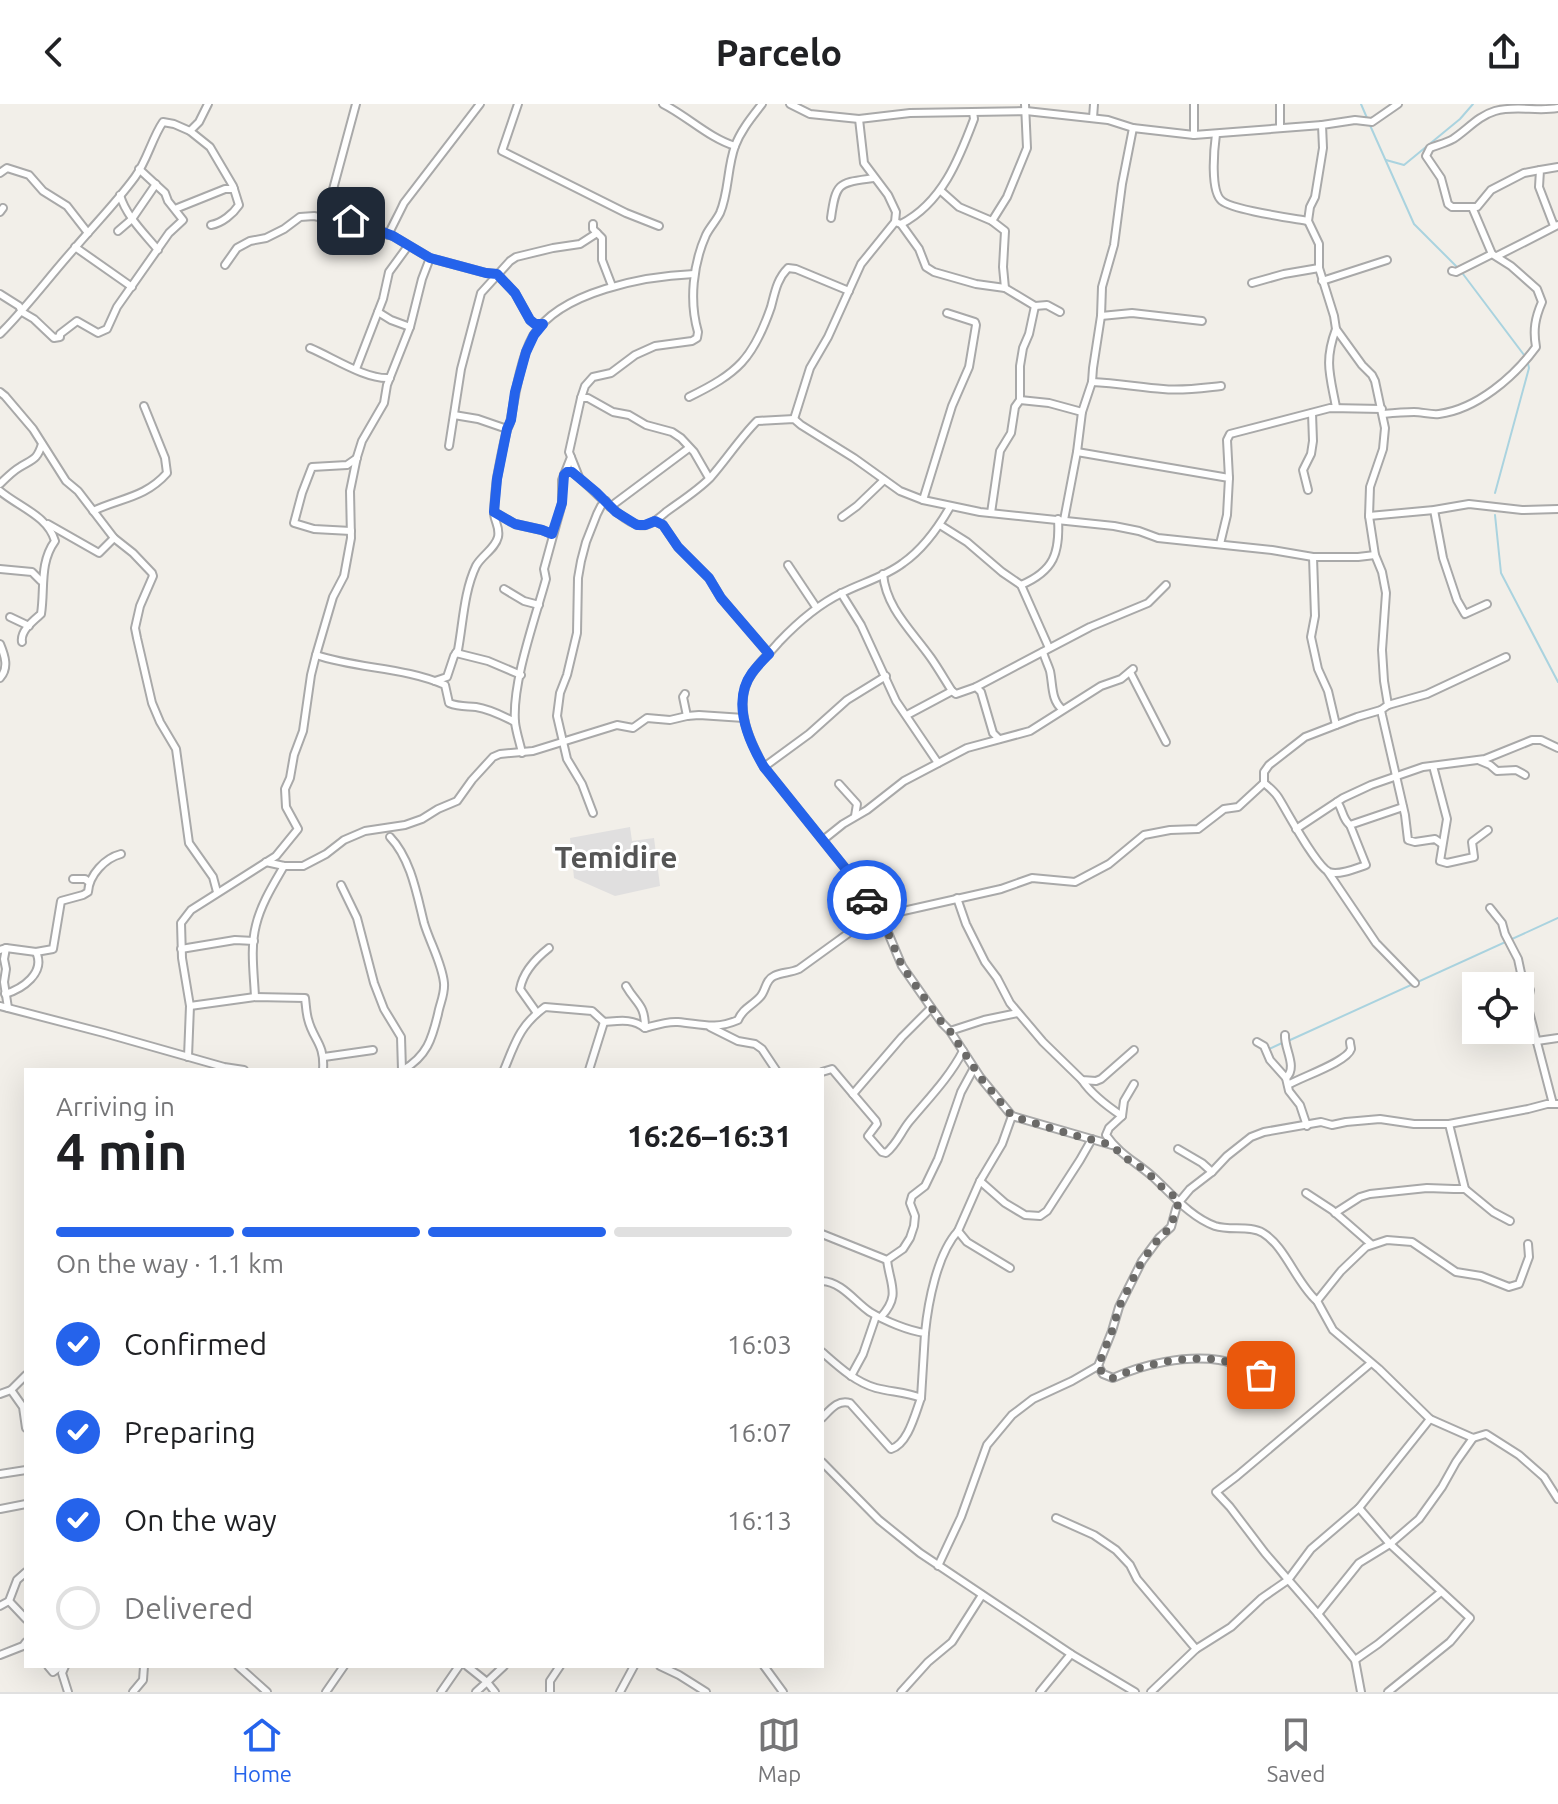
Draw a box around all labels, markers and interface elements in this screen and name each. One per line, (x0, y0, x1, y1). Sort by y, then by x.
icon: back (32, 30, 76, 74)
icon: share (1482, 30, 1526, 74)
text: Parcelo (716, 32, 842, 73)
pin (317, 187, 385, 255)
icon: home (329, 199, 373, 243)
district label: Temidire (554, 840, 678, 874)
courier (827, 860, 907, 940)
icon: car (845, 878, 889, 922)
map controls (1462, 972, 1534, 1044)
button: locate (1462, 972, 1534, 1044)
text: Arriving in (56, 1092, 175, 1121)
text: 16:26–16:31 (627, 1119, 792, 1153)
text: 4 min (56, 1122, 187, 1180)
text: On the way · 1.1 km (56, 1249, 284, 1278)
icon: check (56, 1322, 100, 1366)
text: Confirmed (124, 1327, 267, 1361)
text: 16:03 (727, 1330, 792, 1359)
pin (1227, 1341, 1295, 1409)
icon: bag (1239, 1353, 1283, 1397)
icon: check (56, 1410, 100, 1454)
text: Preparing (124, 1415, 256, 1449)
text: 16:07 (727, 1418, 792, 1447)
icon: check (56, 1498, 100, 1542)
text: On the way (124, 1503, 277, 1537)
text: 16:13 (727, 1506, 792, 1535)
text: Delivered (124, 1591, 253, 1625)
tab: Home (233, 1713, 292, 1786)
tab: Map (757, 1713, 801, 1786)
tab: Saved (1267, 1713, 1325, 1786)

